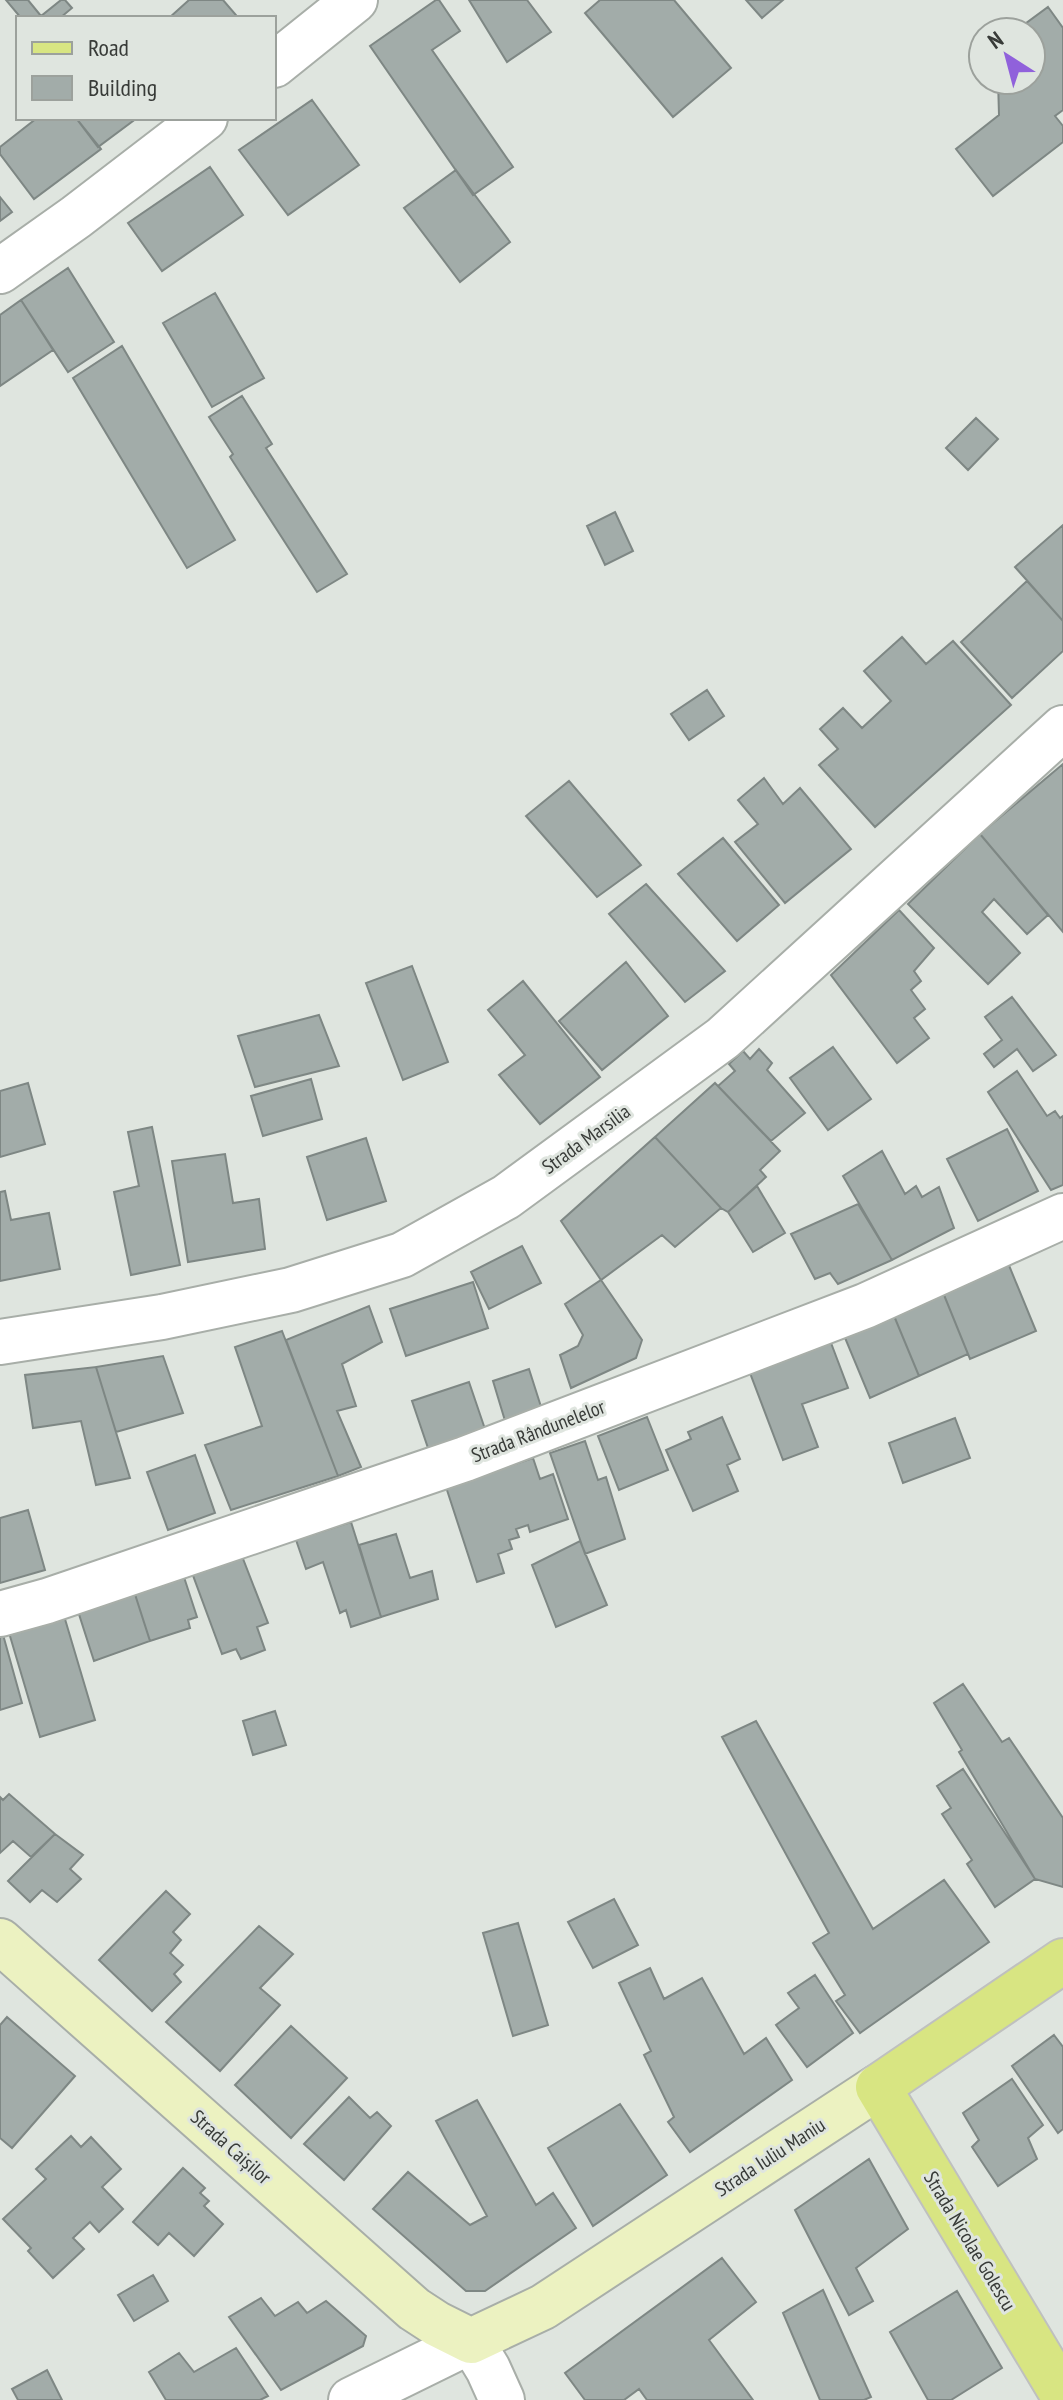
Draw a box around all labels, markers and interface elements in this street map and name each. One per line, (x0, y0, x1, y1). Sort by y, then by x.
legend (16, 16, 276, 120)
north arrow (967, 16, 1047, 96)
text: N (982, 25, 1008, 55)
text: Road (88, 32, 129, 63)
text: Building (88, 72, 157, 103)
street label: Strada Marsilia (537, 1098, 635, 1180)
street label: Strada Rândunelelor (468, 1393, 609, 1468)
street label: Strada Caișilor (185, 2104, 277, 2190)
street label: Strada Iuliu Maniu (710, 2112, 830, 2202)
street label: Strada Nicolae Golescu (918, 2167, 1022, 2315)

